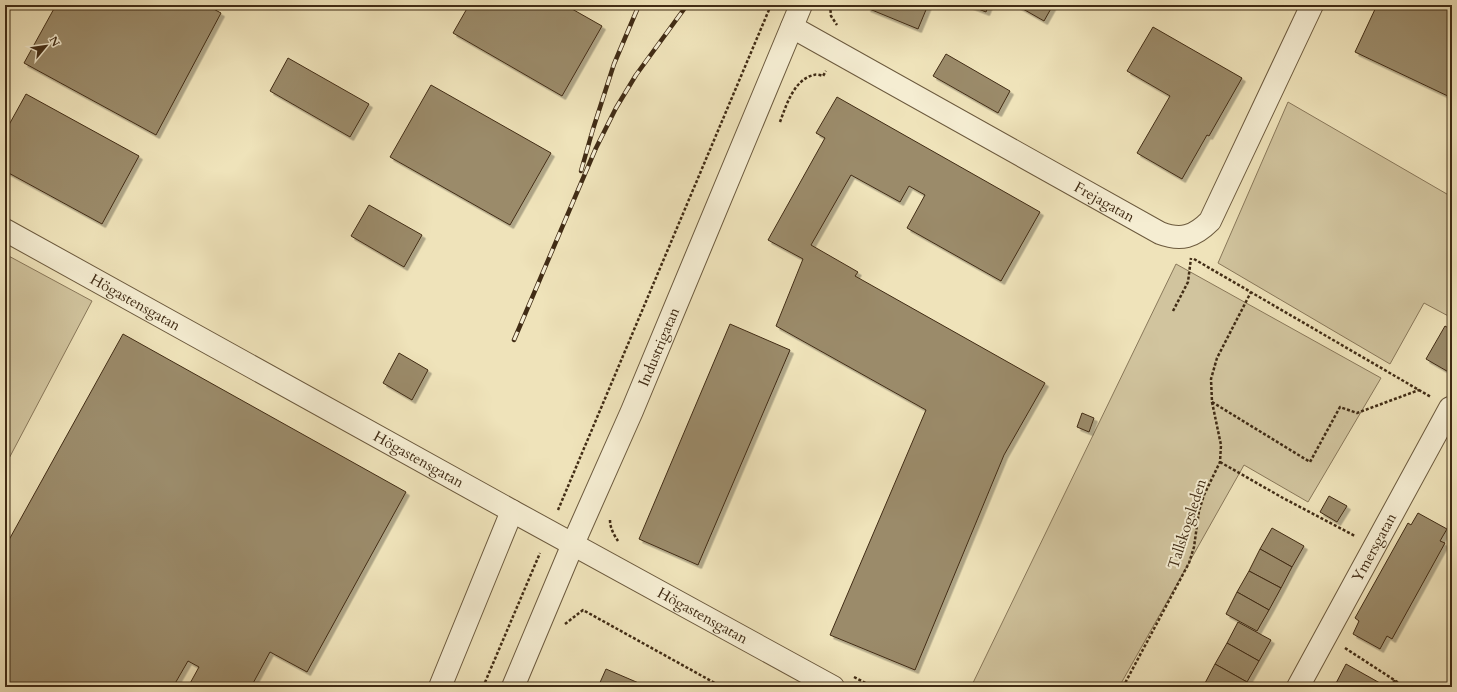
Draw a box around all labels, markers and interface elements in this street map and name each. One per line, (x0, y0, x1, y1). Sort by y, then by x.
north arrow (26, 26, 66, 66)
text: N (45, 34, 63, 50)
street label: Frejagatan (1071, 177, 1139, 227)
street label: Högastensgatan (87, 269, 184, 336)
street label: Industrigatan (633, 304, 684, 390)
street label: Högastensgatan (370, 426, 468, 493)
street label: Tallskogsleden (1163, 476, 1211, 572)
street label: Ymersgatan (1347, 509, 1401, 585)
street label: Högastensgatan (654, 583, 752, 649)

